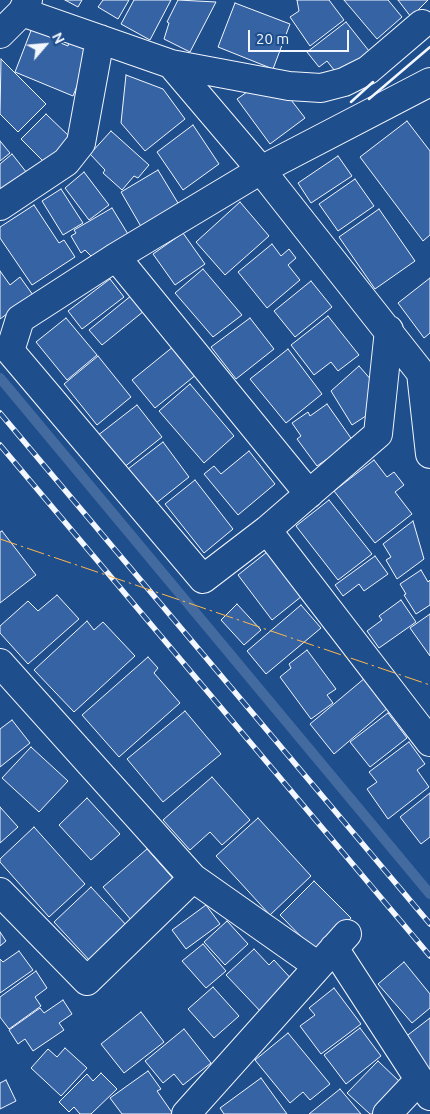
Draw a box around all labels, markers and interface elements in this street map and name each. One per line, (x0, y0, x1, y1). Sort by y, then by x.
north arrow (20, 20, 70, 70)
scale bar (250, 20, 351, 52)
text: N (49, 30, 68, 46)
text: 20 m (256, 30, 289, 47)

